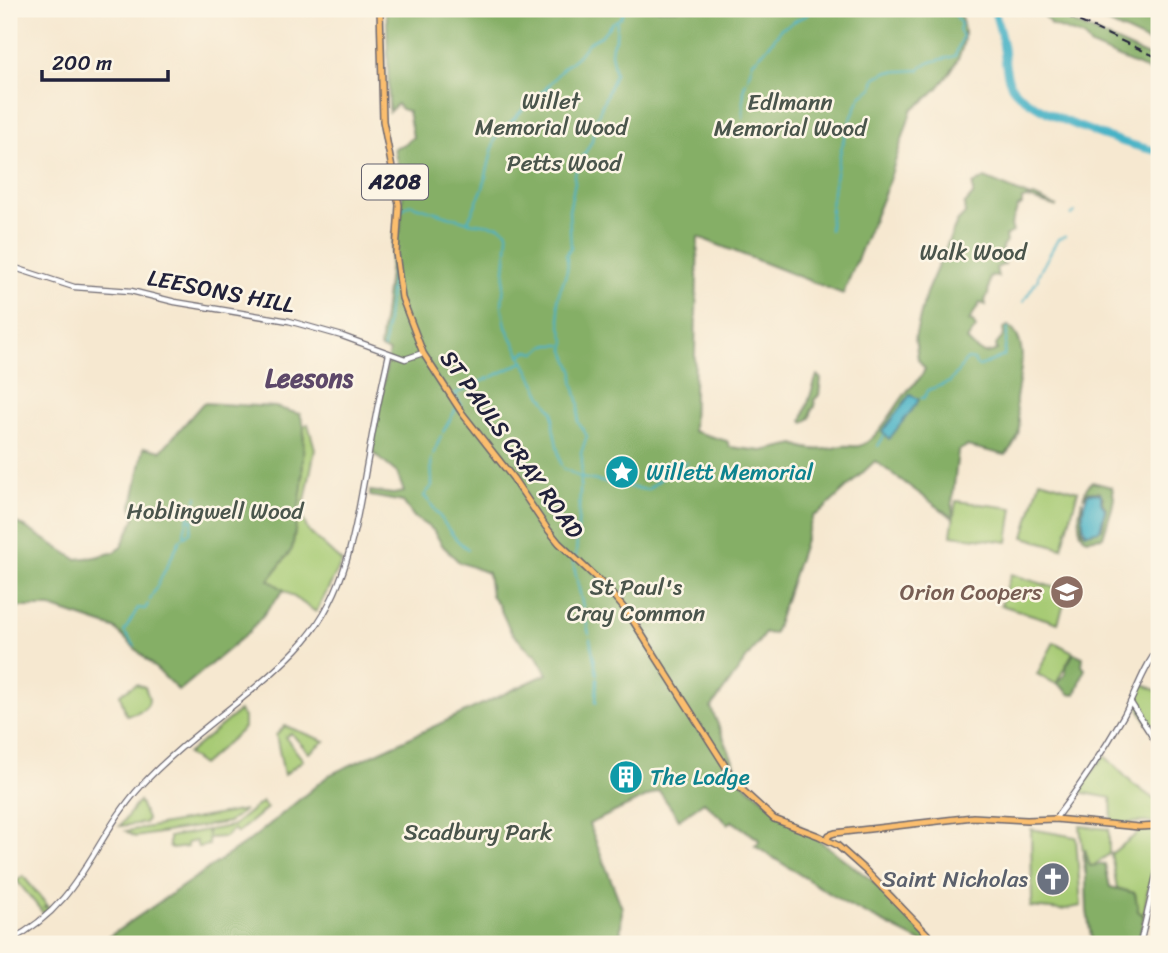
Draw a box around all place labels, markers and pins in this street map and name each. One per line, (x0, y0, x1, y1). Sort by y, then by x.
place label: Willett Memorial (646, 452, 814, 493)
place icon: Willett Memorial (603, 453, 641, 491)
place label: Orion Coopers (900, 572, 1042, 613)
school or university icon: Orion Coopers (1048, 573, 1086, 611)
place label: The Lodge (650, 757, 750, 798)
building icon: The Lodge (607, 758, 645, 796)
place label: Saint Nicholas (882, 859, 1029, 900)
church icon: Saint Nicholas (1034, 860, 1072, 898)

